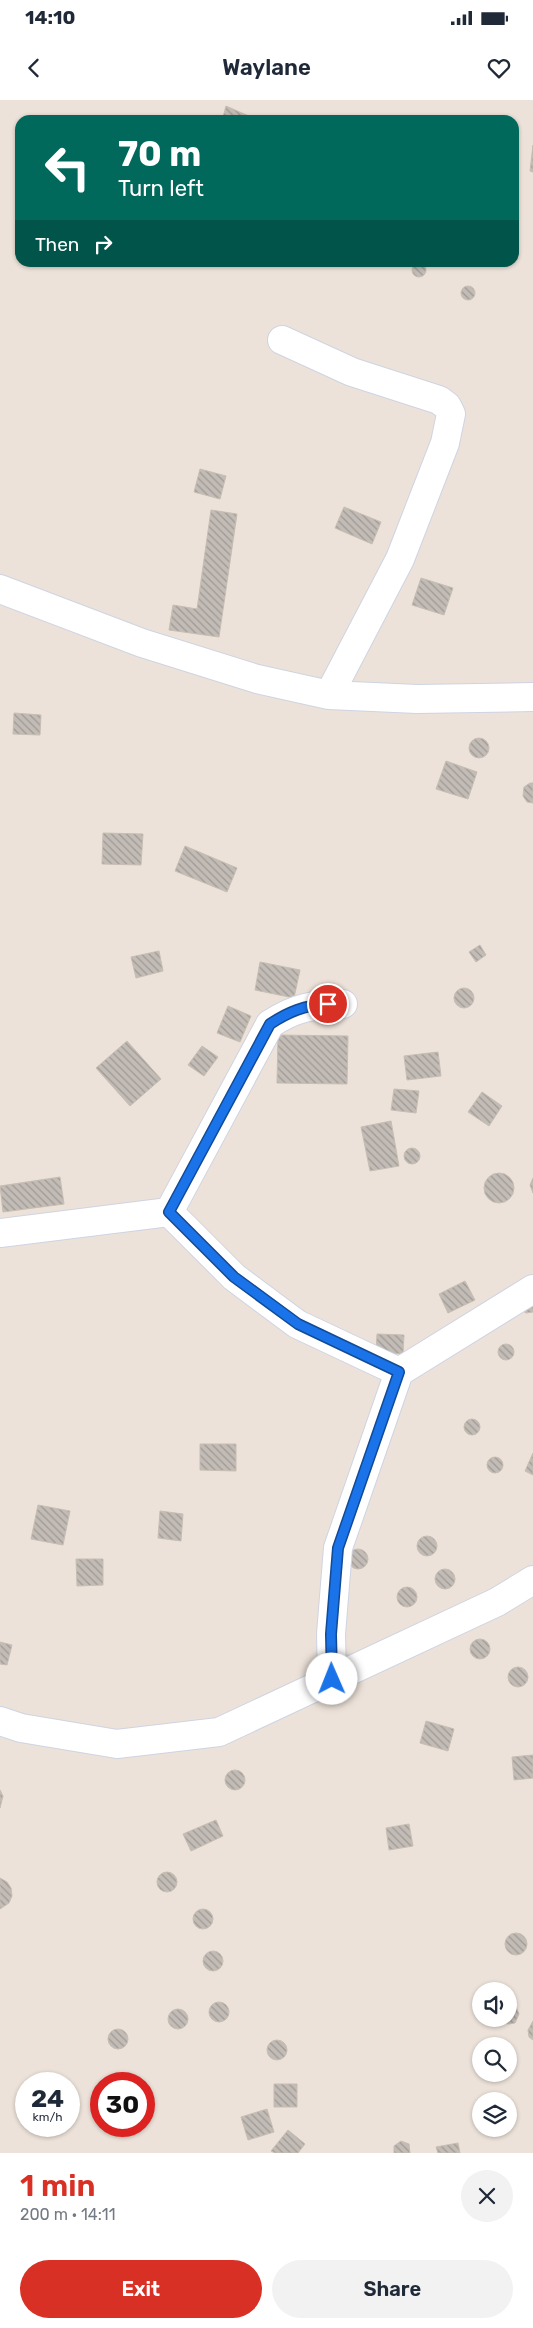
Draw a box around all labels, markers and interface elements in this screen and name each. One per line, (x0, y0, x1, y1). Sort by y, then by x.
text: 14:10 (25, 6, 75, 29)
icon: back (20, 54, 48, 82)
text: Waylane (222, 54, 311, 81)
icon: heart (485, 54, 513, 82)
text: 70 m (118, 133, 201, 175)
icon: left (35, 135, 100, 200)
text: Turn left (118, 175, 204, 202)
icon: right (89, 230, 117, 258)
text: Then (35, 233, 79, 256)
pin (307, 983, 349, 1025)
icon: arrive (314, 990, 342, 1018)
position arrow (305, 1652, 357, 1704)
map controls (472, 1982, 517, 2137)
button: sound (472, 1982, 517, 2027)
button: search (472, 2037, 517, 2082)
speed limit sign: 30 (90, 2072, 155, 2137)
text: 24 (31, 2084, 64, 2113)
button: layers (472, 2092, 517, 2137)
text: km/h (33, 2110, 62, 2124)
text: 1 min (20, 2168, 95, 2204)
button: close (461, 2170, 513, 2222)
text: 200 m · 14:11 (20, 2205, 116, 2224)
button: Exit (20, 2260, 262, 2318)
button: Share (272, 2260, 513, 2318)

